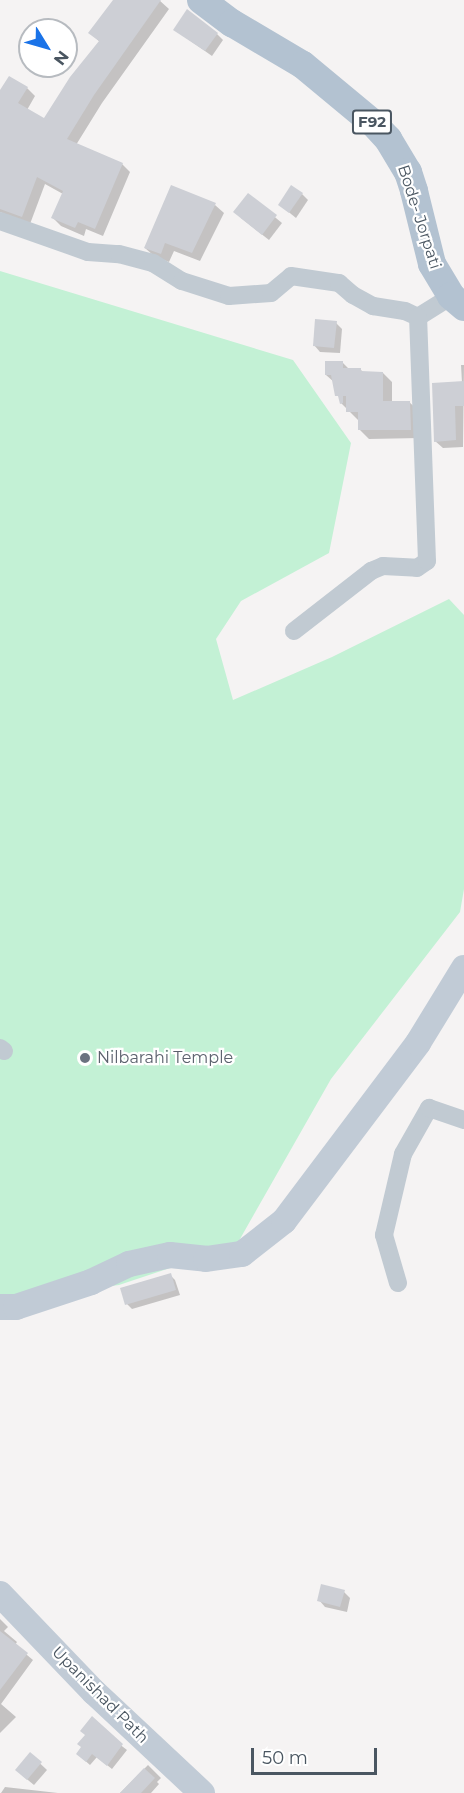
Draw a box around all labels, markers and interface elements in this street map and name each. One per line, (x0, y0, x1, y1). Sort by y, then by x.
north arrow (18, 18, 78, 78)
text: N (50, 47, 73, 69)
road number: F92 (351, 110, 393, 134)
street label: Bode- Jorpati (393, 162, 445, 272)
place label: Nilbarahi Temple (97, 1048, 233, 1068)
marker: Nilbarahi Temple (78, 1051, 92, 1065)
street label: Upanishad Path (48, 1643, 152, 1747)
scale bar (254, 1736, 380, 1774)
text: 50 m (262, 1747, 308, 1769)

